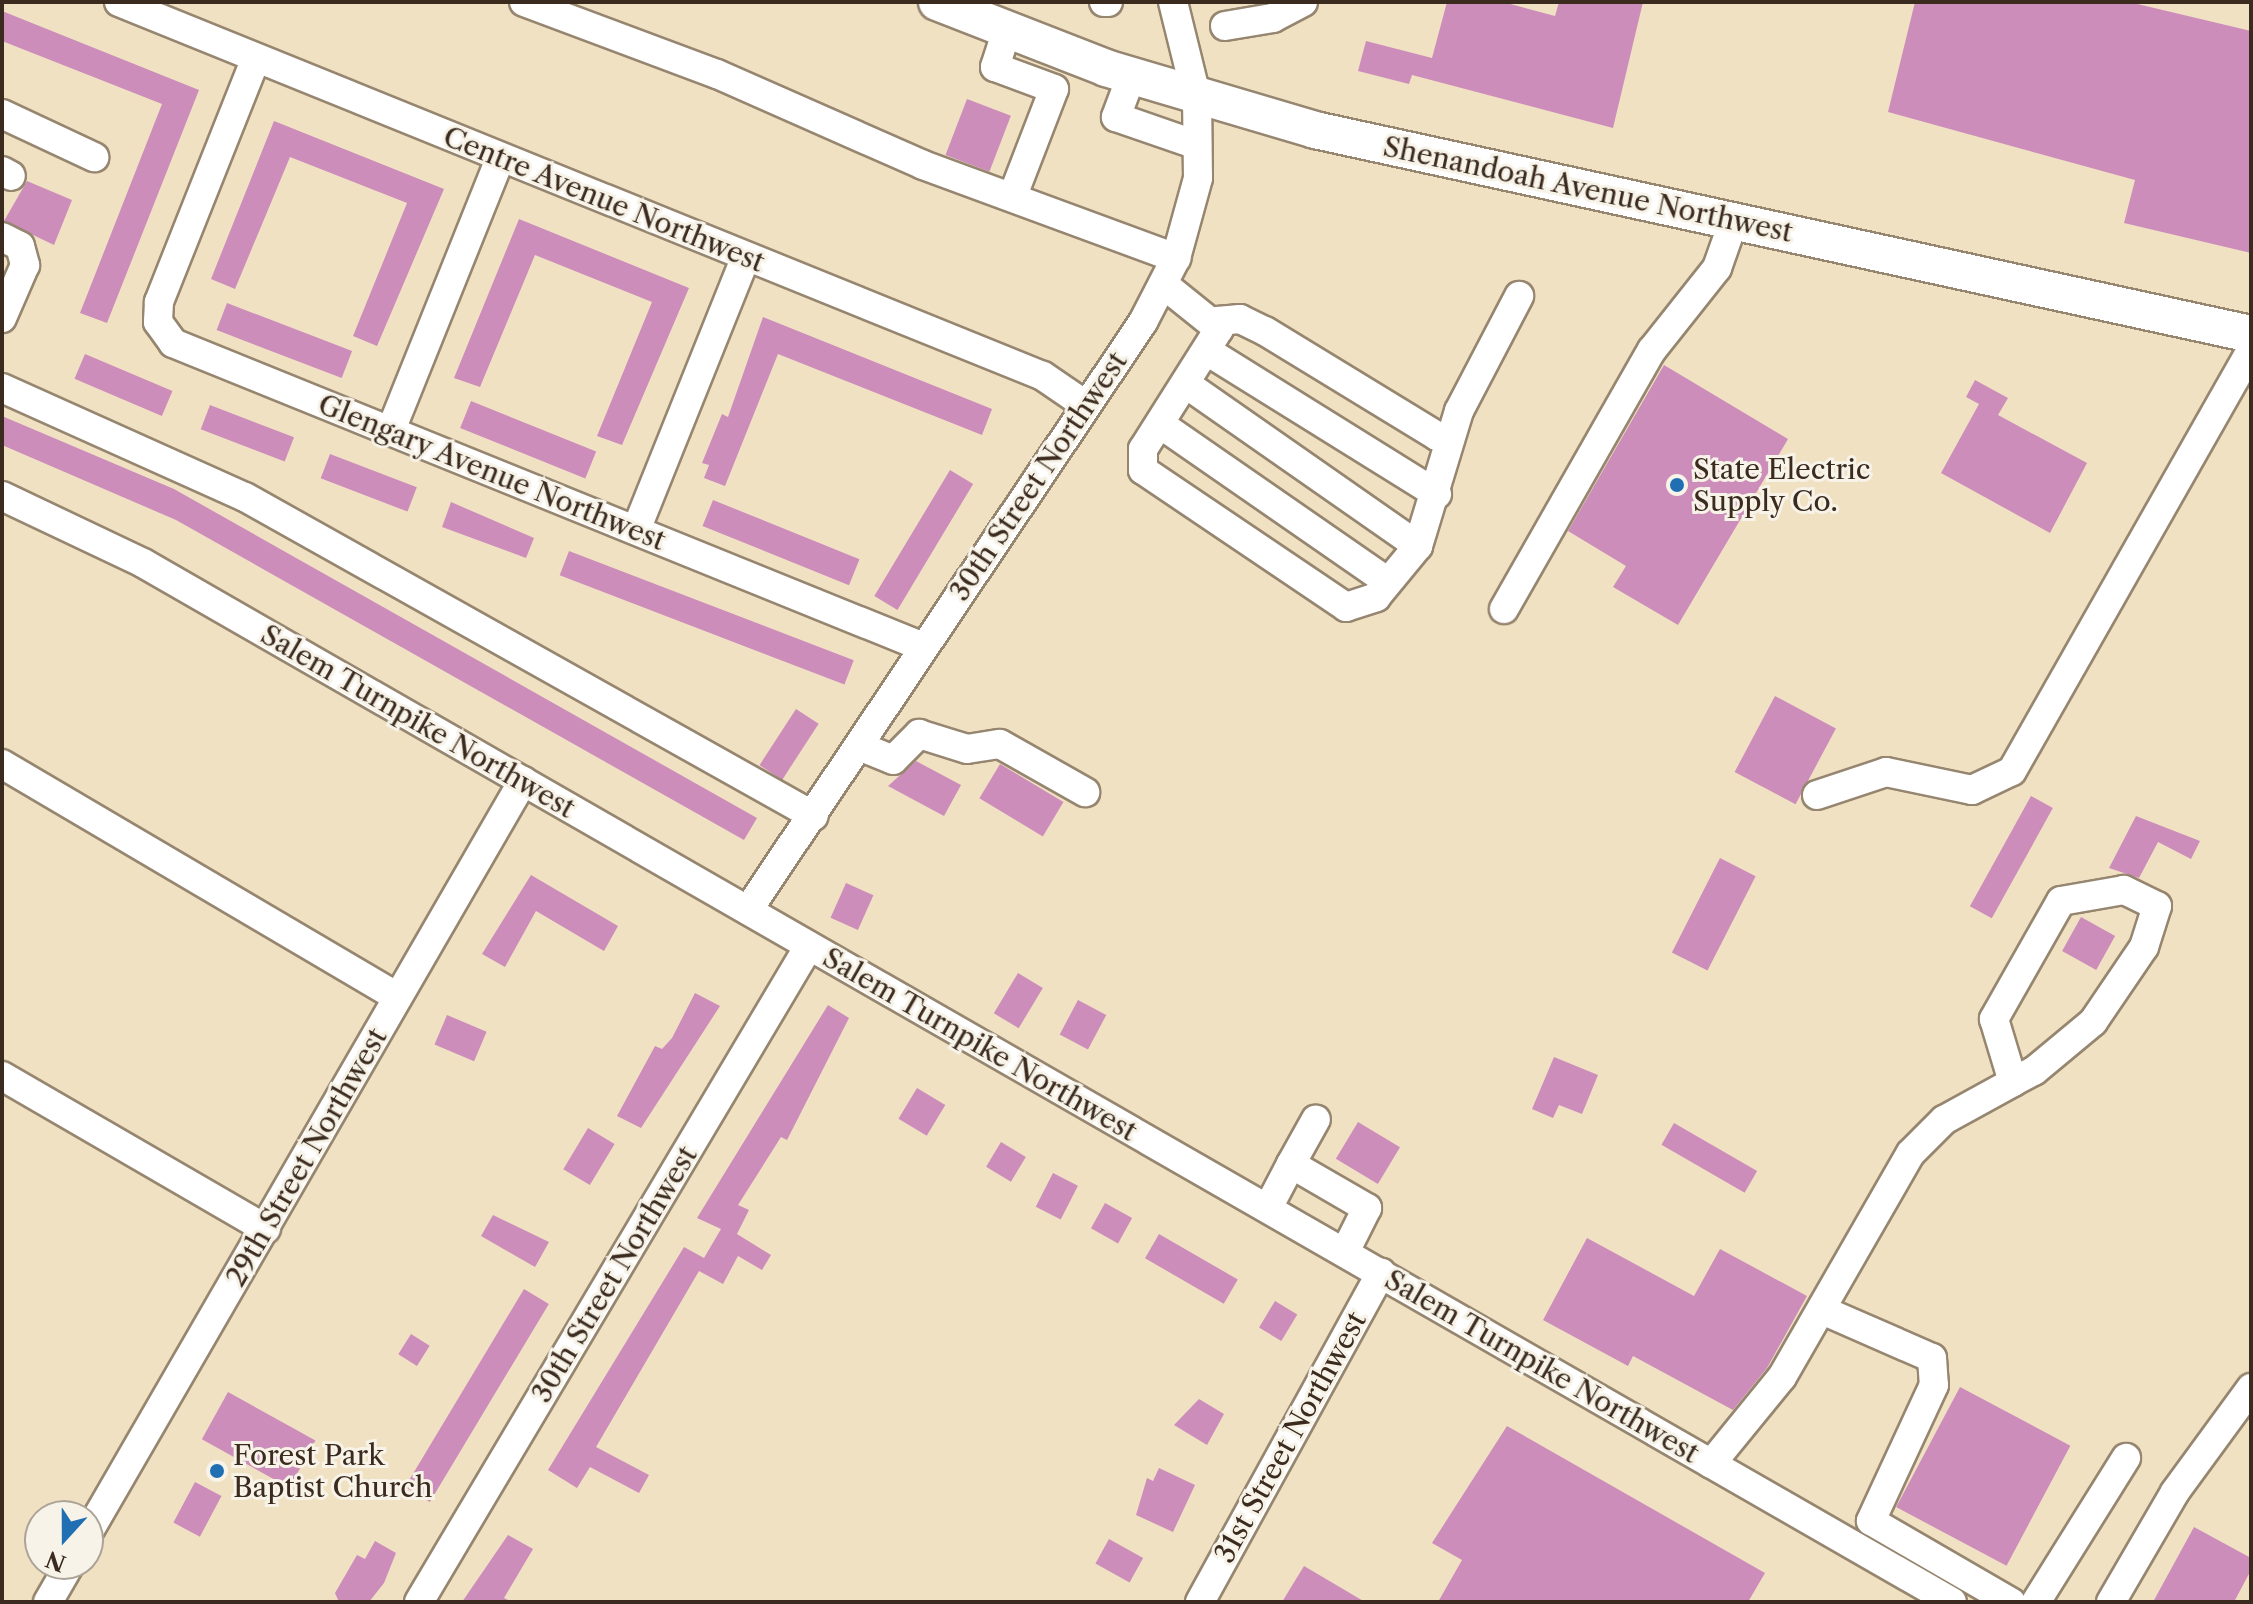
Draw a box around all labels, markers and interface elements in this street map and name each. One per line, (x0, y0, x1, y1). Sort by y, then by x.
street label: Centre Avenue Northwest (438, 119, 770, 279)
street label: Shenandoah Avenue Northwest (1380, 129, 1796, 249)
street label: 30th Street Northwest (942, 345, 1134, 607)
street label: Glengary Avenue Northwest (313, 386, 671, 558)
place label: State Electric Supply Co. (1693, 452, 1870, 518)
marker: State Electric Supply Co. (1668, 476, 1686, 494)
street label: Salem Turnpike Northwest (255, 617, 581, 825)
street label: Salem Turnpike Northwest (817, 940, 1143, 1148)
street label: 29th Street Northwest (218, 1022, 394, 1292)
street label: 30th Street Northwest (524, 1140, 704, 1408)
street label: Salem Turnpike Northwest (1379, 1262, 1705, 1470)
street label: 31st Street Northwest (1207, 1306, 1373, 1568)
place label: Forest Park Baptist Church (233, 1438, 432, 1504)
marker: Forest Park Baptist Church (208, 1462, 226, 1480)
north arrow (24, 1500, 104, 1580)
text: N (42, 1545, 70, 1577)

